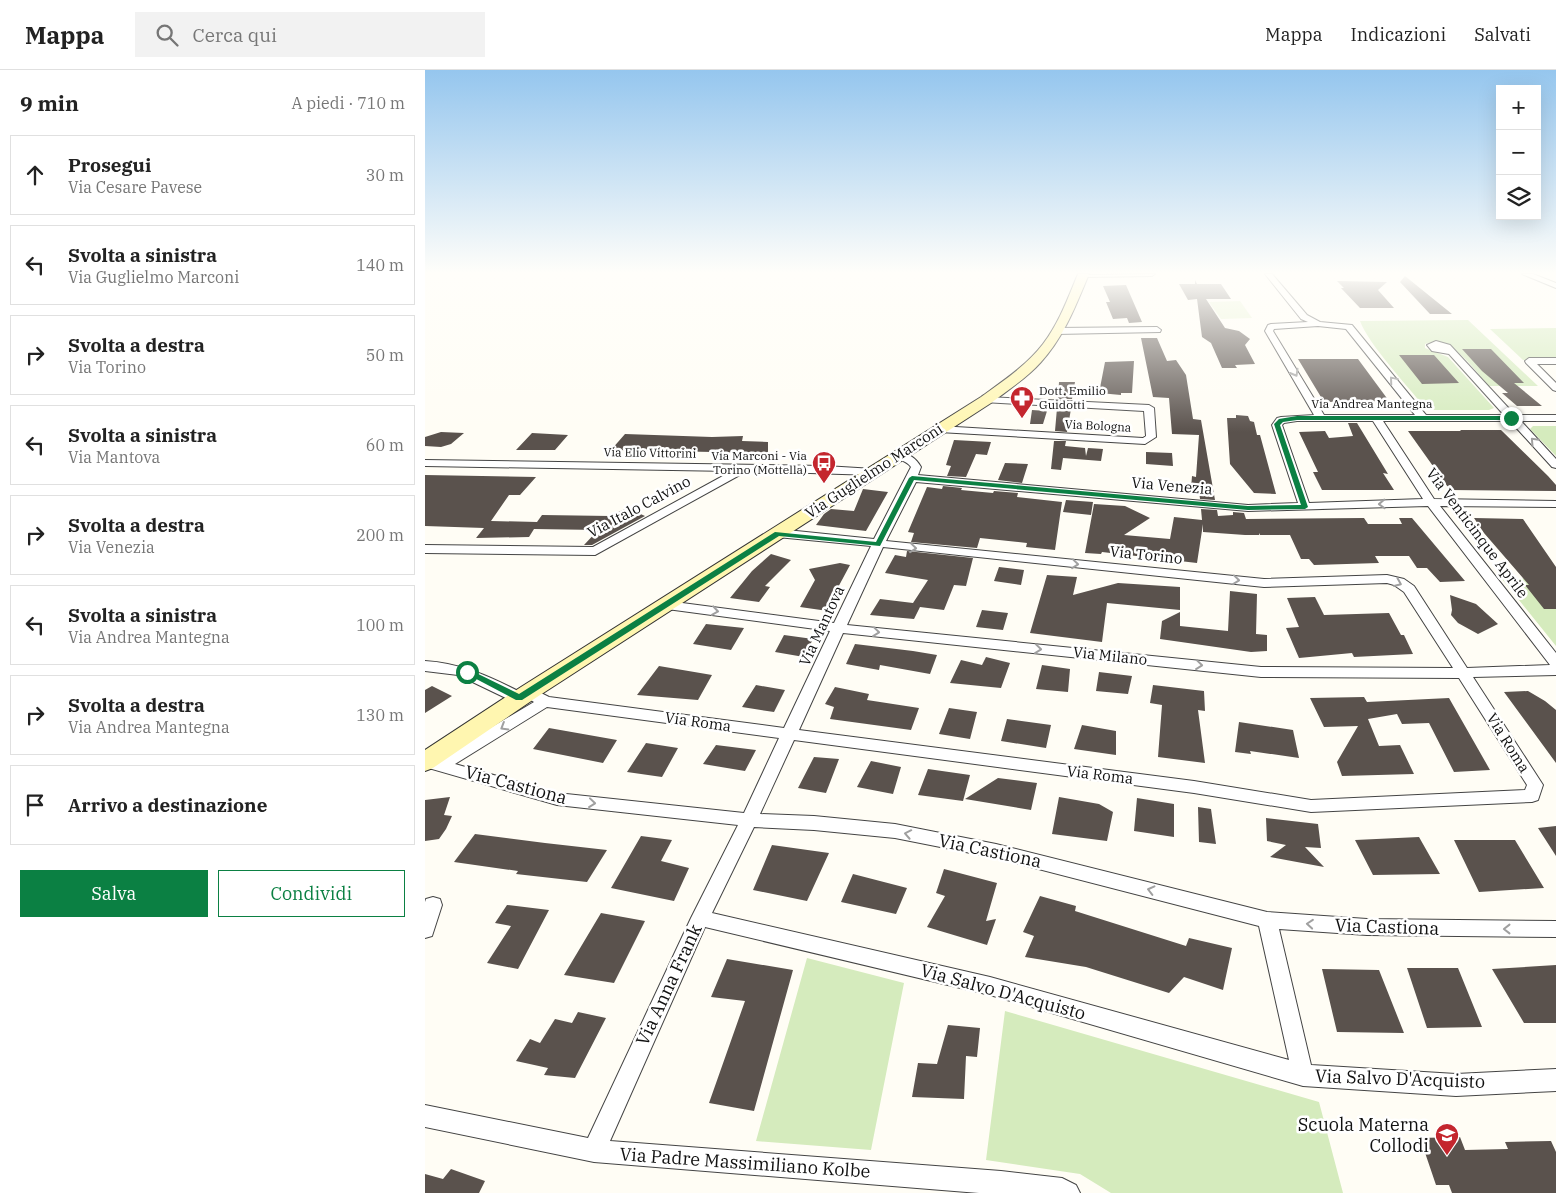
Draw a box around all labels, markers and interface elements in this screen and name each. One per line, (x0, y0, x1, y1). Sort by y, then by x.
search box (135, 12, 485, 57)
text: Mappa (25, 19, 105, 51)
icon: search (153, 21, 181, 49)
text: Cerca qui (193, 23, 277, 47)
text: Mappa (1265, 23, 1323, 46)
text: Indicazioni (1351, 23, 1446, 46)
text: Salvati (1474, 23, 1531, 46)
map controls (1496, 85, 1541, 220)
button: + (1496, 85, 1541, 130)
text: 9 min (20, 89, 79, 117)
text: A piedi · 710 m (292, 93, 405, 113)
button: − (1496, 130, 1541, 175)
text: Prosegui (68, 153, 151, 177)
icon: ahead (21, 161, 49, 189)
text: 30 m (366, 165, 404, 185)
button: layers (1496, 175, 1541, 220)
text: Via Cesare Pavese (68, 177, 202, 197)
text: Svolta a sinistra (68, 243, 217, 267)
icon: left (21, 251, 49, 279)
text: 140 m (356, 255, 404, 275)
text: Via Guglielmo Marconi (68, 267, 239, 287)
text: Svolta a destra (68, 333, 205, 357)
icon: right (21, 341, 49, 369)
text: 50 m (366, 345, 404, 365)
text: Via Torino (68, 357, 146, 377)
one-way arrow (1288, 368, 1298, 377)
one-way arrow (1390, 377, 1399, 386)
place label: Dott. Emilio Guidotti (1039, 383, 1106, 412)
pharmacy icon: Dott. Emilio Guidotti (1009, 385, 1035, 419)
street label: Via Andrea Mantegna (1311, 396, 1433, 411)
route end (1500, 407, 1523, 430)
street label: Via Bologna (1064, 416, 1132, 435)
street label: Via Guglielmo Marconi (801, 419, 946, 522)
text: Svolta a sinistra (68, 423, 217, 447)
icon: left (21, 431, 49, 459)
text: 60 m (366, 435, 404, 455)
one-way arrow (1531, 438, 1540, 447)
street label: Via Elio Vittorini (604, 444, 697, 461)
text: Via Mantova (68, 447, 160, 467)
place label: Via Marconi - Via Torino (Mottella) (711, 448, 807, 477)
bus stop icon: Via Marconi - Via Torino (Mottella) (811, 450, 837, 484)
street label: Via Venticinque Aprile (1422, 464, 1533, 601)
street label: Via Italo Calvino (584, 471, 694, 542)
street label: Via Venezia (1131, 472, 1213, 499)
one-way arrow (1378, 499, 1386, 509)
text: Svolta a destra (68, 513, 205, 537)
icon: right (21, 521, 49, 549)
text: 200 m (356, 525, 404, 545)
text: Via Venezia (68, 537, 155, 557)
street label: Via Torino (1109, 541, 1183, 568)
one-way arrow (909, 542, 917, 553)
one-way arrow (1071, 558, 1079, 569)
one-way arrow (1233, 575, 1241, 586)
one-way arrow (1393, 577, 1402, 587)
street label: Via Mantova (795, 583, 848, 669)
text: Svolta a sinistra (68, 603, 217, 627)
one-way arrow (711, 605, 719, 616)
icon: left (21, 611, 49, 639)
text: 100 m (356, 615, 404, 635)
one-way arrow (872, 626, 880, 637)
text: Via Andrea Mantegna (68, 627, 230, 647)
street label: Via Milano (1072, 642, 1148, 669)
one-way arrow (1034, 643, 1042, 654)
one-way arrow (1196, 660, 1204, 671)
route start (456, 661, 479, 684)
text: Svolta a destra (68, 693, 205, 717)
icon: right (21, 701, 49, 729)
text: 130 m (356, 705, 404, 725)
street label: Via Roma (664, 707, 732, 736)
street label: Via Roma (1483, 709, 1534, 776)
text: Via Andrea Mantegna (68, 717, 230, 737)
one-way arrow (500, 721, 509, 730)
street label: Via Castiona (463, 760, 570, 809)
street label: Via Roma (1066, 761, 1134, 788)
icon: arrive (21, 791, 49, 819)
text: Arrivo a destinazione (68, 793, 267, 817)
one-way arrow (588, 797, 596, 808)
street label: Via Castiona (936, 828, 1044, 873)
one-way arrow (903, 829, 912, 839)
button: Salva (20, 870, 208, 917)
button: Condividi (218, 870, 405, 917)
one-way arrow (1148, 886, 1156, 896)
street label: Via Castiona (1334, 913, 1440, 940)
one-way arrow (1306, 918, 1314, 929)
street label: Via Anna Frank (630, 920, 707, 1049)
one-way arrow (1503, 924, 1511, 934)
street label: Via Salvo D'Acquisto (918, 958, 1088, 1025)
street label: Via Salvo D'Acquisto (1315, 1064, 1485, 1093)
place label: Scuola Materna Collodi (1298, 1113, 1429, 1157)
school or university icon: Scuola Materna Collodi (1434, 1122, 1460, 1156)
street label: Via Padre Massimiliano Kolbe (619, 1142, 871, 1183)

